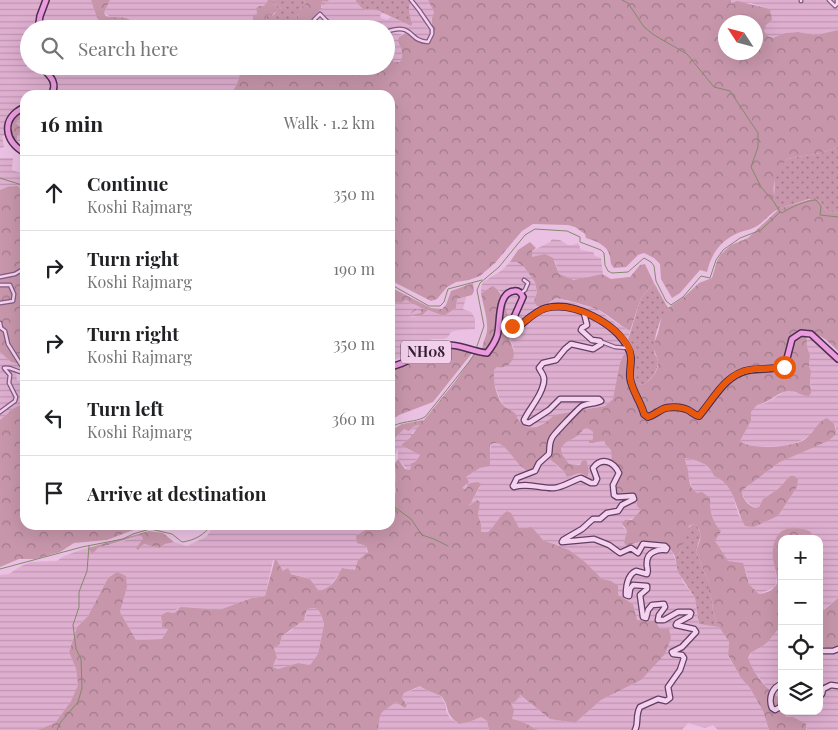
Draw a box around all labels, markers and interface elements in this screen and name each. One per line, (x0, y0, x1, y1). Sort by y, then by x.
north arrow (718, 15, 763, 60)
search box (20, 20, 395, 75)
icon: search (38, 34, 66, 62)
text: Search here (78, 35, 178, 61)
text: 16 min (40, 109, 103, 137)
text: Walk · 1.2 km (284, 112, 375, 133)
text: Continue (87, 170, 168, 196)
icon: ahead (40, 179, 68, 207)
text: 350 m (333, 183, 375, 204)
text: Koshi Rajmarg (87, 196, 192, 217)
text: Turn right (87, 245, 179, 271)
icon: right (40, 254, 68, 282)
text: 190 m (333, 258, 375, 279)
text: Koshi Rajmarg (87, 271, 192, 292)
route end (501, 315, 524, 338)
text: Turn right (87, 320, 179, 346)
icon: right (40, 329, 68, 357)
text: 350 m (333, 333, 375, 354)
road number: NH08 (401, 341, 451, 364)
text: Koshi Rajmarg (87, 346, 192, 367)
route start (773, 356, 796, 379)
text: Turn left (87, 395, 164, 421)
icon: left (40, 404, 68, 432)
text: 360 m (332, 408, 375, 429)
text: Koshi Rajmarg (87, 421, 192, 442)
icon: arrive (40, 479, 68, 507)
text: Arrive at destination (87, 480, 267, 506)
map controls (778, 535, 823, 715)
button: + (778, 535, 823, 580)
button: − (778, 580, 823, 625)
button: locate (778, 625, 823, 670)
button: layers (778, 670, 823, 715)

